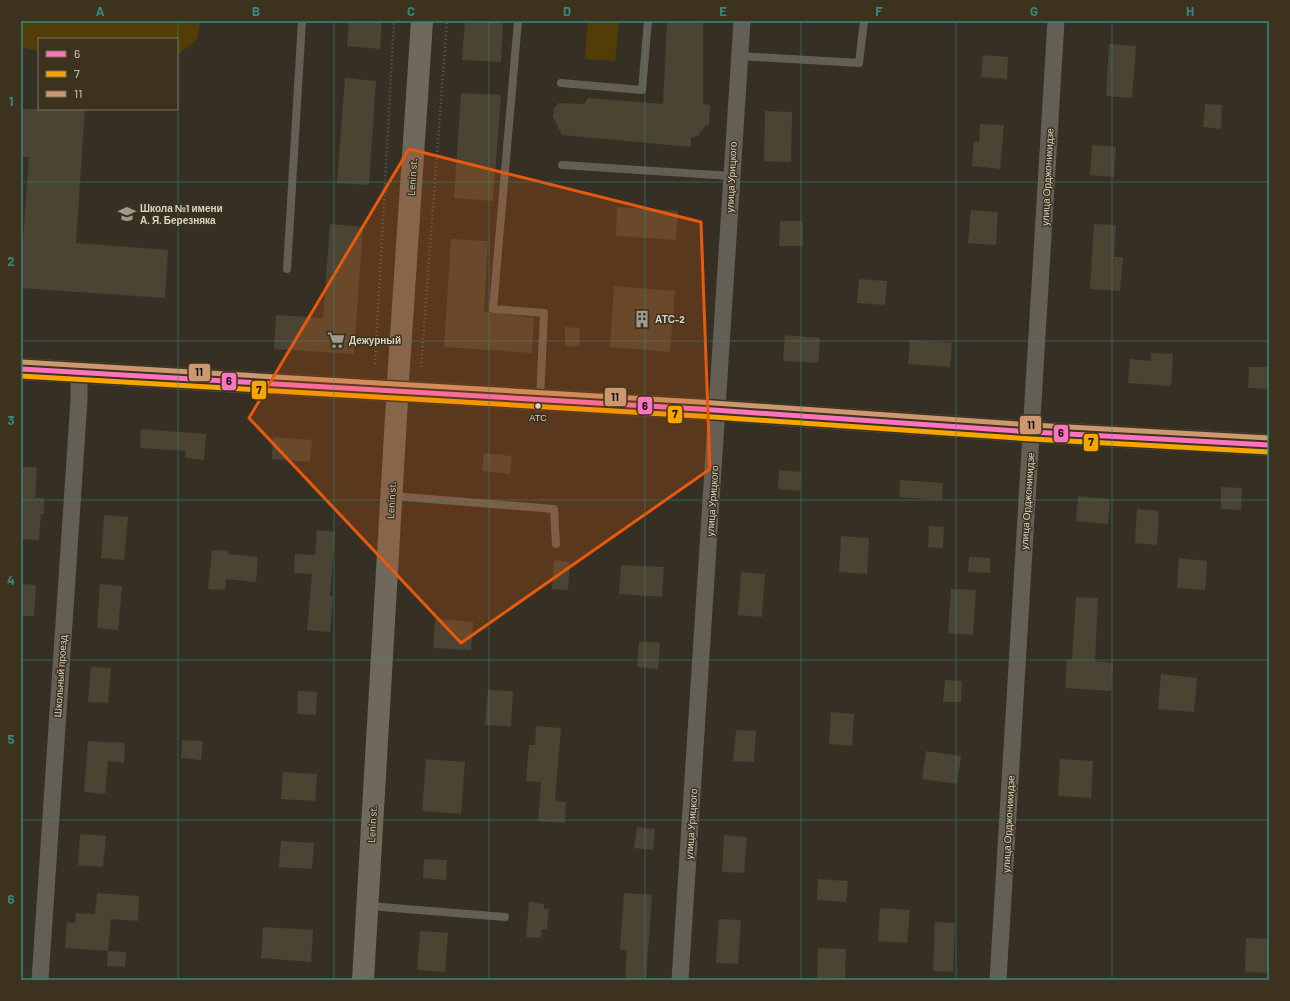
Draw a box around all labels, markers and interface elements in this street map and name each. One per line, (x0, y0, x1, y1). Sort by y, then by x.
text: A (96, 3, 105, 19)
text: B (252, 3, 260, 19)
text: C (407, 3, 415, 19)
text: D (563, 3, 571, 19)
text: E (719, 3, 727, 19)
text: F (875, 3, 883, 19)
text: G (1030, 3, 1038, 19)
text: H (1186, 3, 1194, 19)
legend (38, 38, 178, 110)
text: 6 (74, 46, 80, 60)
text: 7 (74, 66, 80, 80)
text: 11 (74, 86, 82, 100)
text: 1 (9, 93, 13, 109)
street label: улица Орджоникидзе (1038, 128, 1056, 226)
street label: улица Урицкого (723, 141, 739, 213)
street label: Lenin st. (405, 158, 419, 196)
place label: Школа №1 имени А. Я. Березняка (140, 202, 223, 226)
school or university icon: Школа №1 имени А. Я. Березняка (117, 204, 137, 224)
text: 2 (7, 253, 15, 269)
building icon: АТС-2 (632, 309, 652, 329)
place label: АТС-2 (655, 313, 685, 325)
supermarket icon: Дежурный (326, 330, 346, 350)
place label: Дежурный (349, 334, 401, 346)
line badge: 11 (188, 363, 211, 382)
text: 11 (195, 365, 203, 378)
line badge: 6 (221, 372, 237, 391)
text: 6 (226, 374, 232, 387)
line badge: 7 (251, 380, 267, 400)
text: 7 (256, 383, 262, 396)
line badge: 11 (604, 387, 627, 407)
text: 11 (611, 390, 619, 403)
line badge: 6 (637, 396, 653, 415)
text: 6 (642, 399, 648, 412)
marker: АТС (533, 401, 543, 411)
line badge: 7 (667, 405, 683, 424)
text: 7 (672, 407, 678, 420)
text: 3 (7, 412, 15, 428)
place label: АТС (529, 412, 547, 423)
line badge: 11 (1019, 415, 1042, 435)
text: 11 (1027, 418, 1035, 431)
line badge: 6 (1053, 424, 1069, 443)
text: 6 (1058, 426, 1064, 439)
line badge: 7 (1083, 433, 1099, 452)
text: 7 (1088, 435, 1094, 448)
street label: улица Орджоникидзе (1018, 451, 1036, 550)
street label: улица Урицкого (704, 465, 721, 537)
street label: Lenin st. (384, 481, 398, 519)
text: 4 (7, 572, 15, 588)
street label: Школьный проезд (51, 634, 69, 718)
text: 5 (7, 731, 15, 747)
street label: улица Орджоникидзе (999, 775, 1017, 873)
street label: улица Урицкого (683, 788, 700, 860)
street label: Lenin st. (365, 805, 379, 843)
text: 6 (8, 891, 15, 907)

